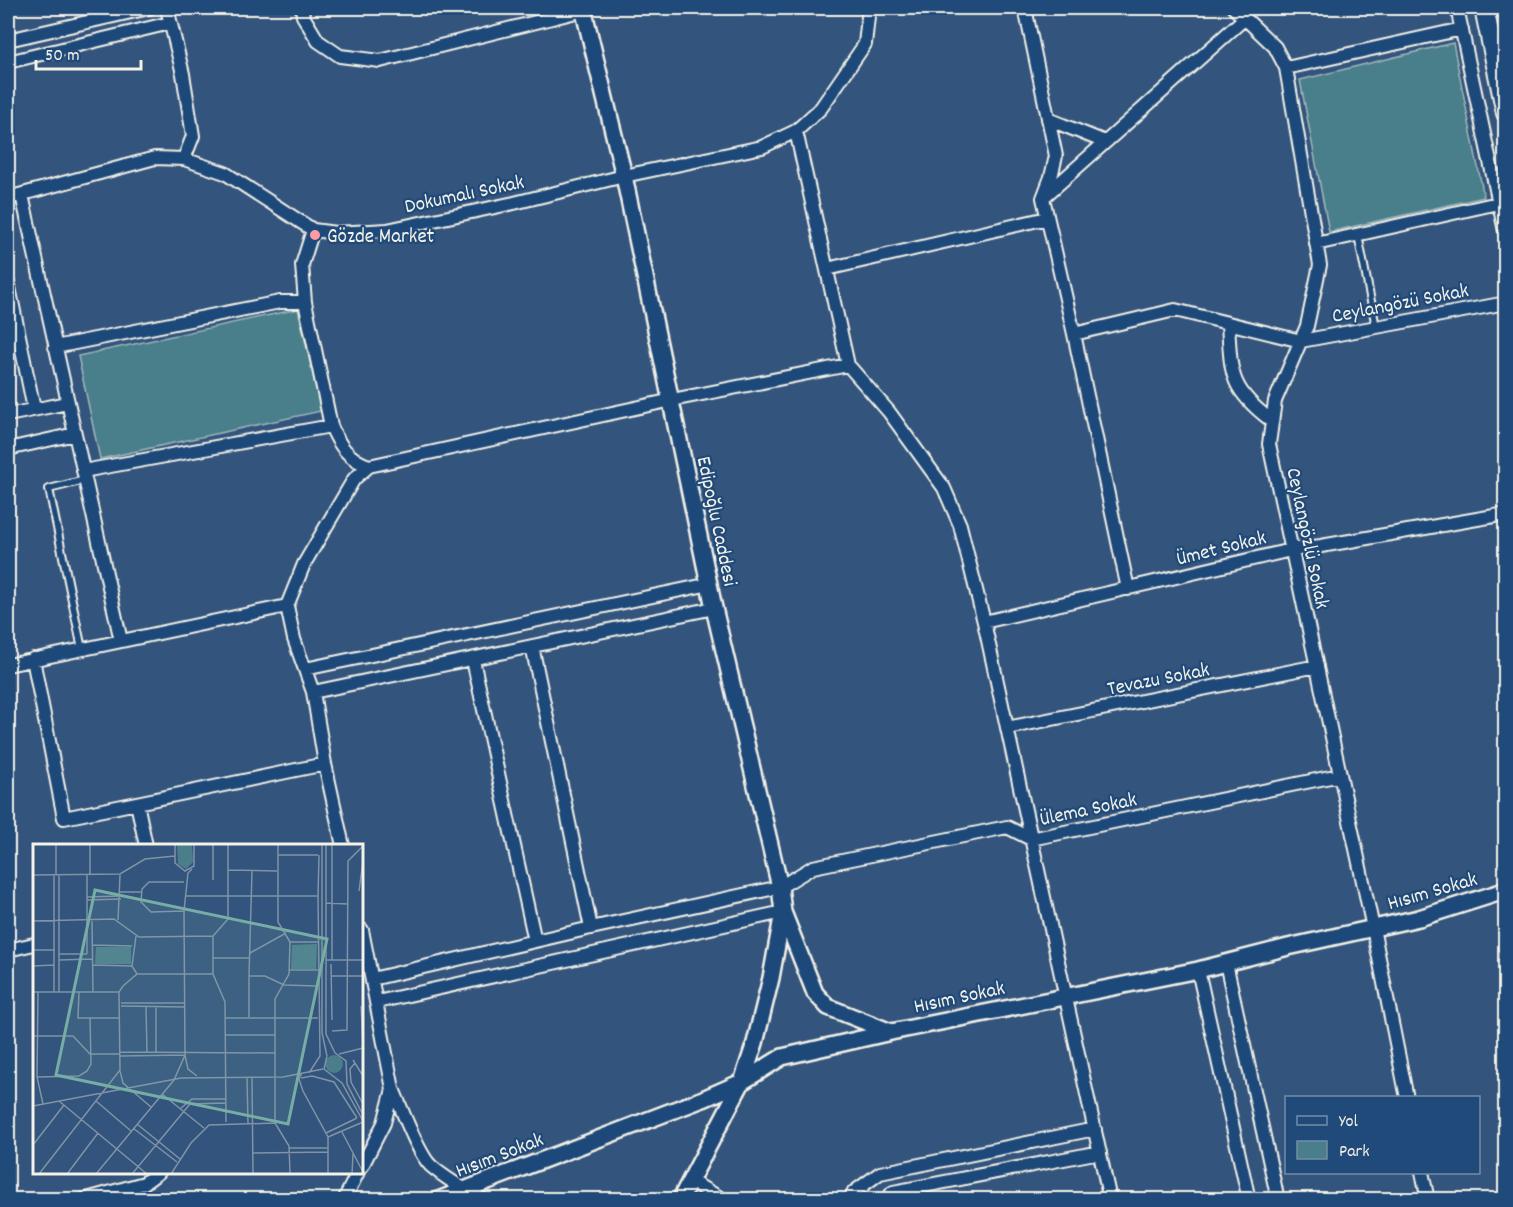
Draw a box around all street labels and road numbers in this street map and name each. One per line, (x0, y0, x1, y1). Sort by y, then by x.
street label: Dokumalı Sokak (402, 169, 527, 223)
street label: Ceylangözü Sokak (1330, 277, 1472, 333)
street label: Edipoğlu Caddesi (687, 454, 744, 590)
street label: Ceylangözlü Sokak (1276, 465, 1336, 612)
street label: Ümet Sokak (1174, 524, 1270, 576)
street label: Tevazu Sokak (1105, 656, 1212, 706)
street label: Ülema Sokak (1037, 786, 1140, 836)
street label: Hısım Sokak (1384, 866, 1481, 920)
street label: Hısım Sokak (911, 975, 1008, 1023)
street label: Hısım Sokak (452, 1126, 549, 1187)

